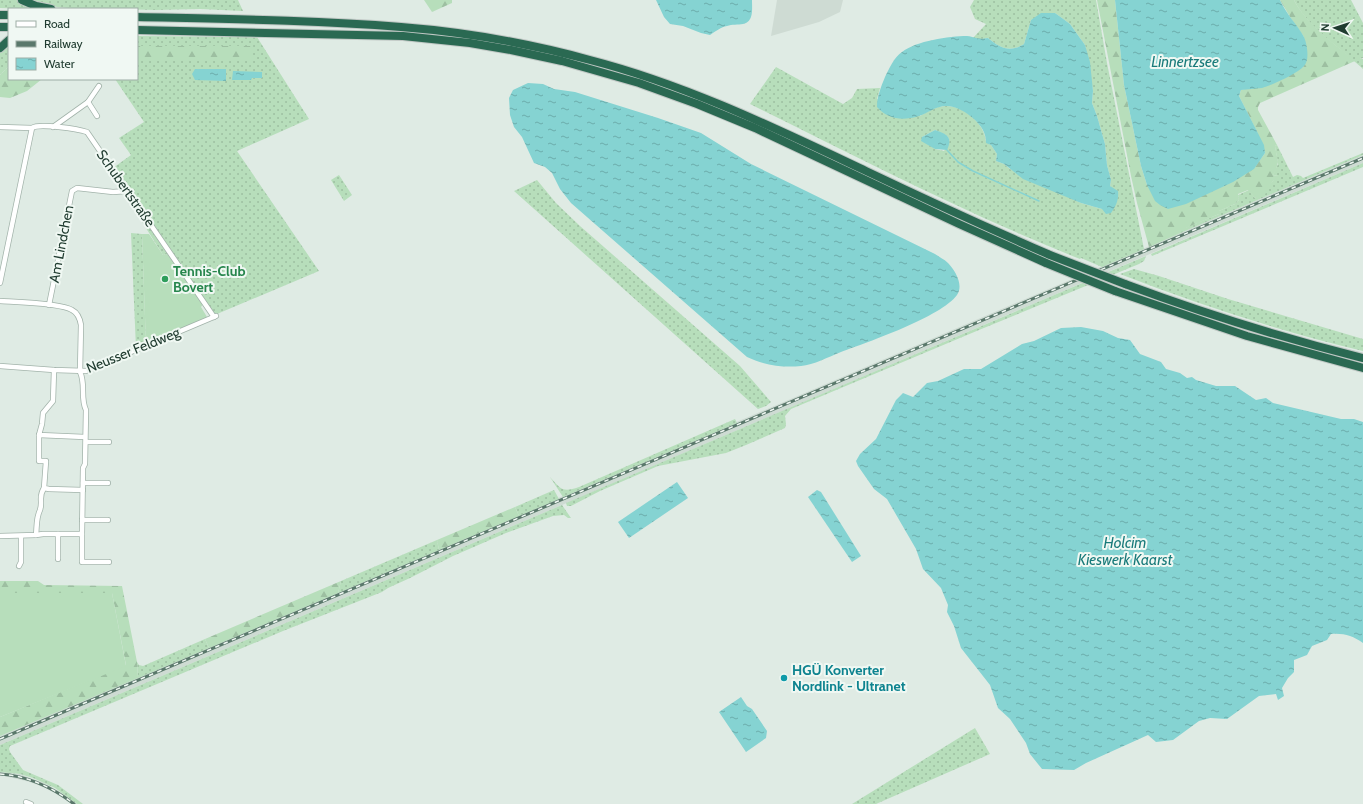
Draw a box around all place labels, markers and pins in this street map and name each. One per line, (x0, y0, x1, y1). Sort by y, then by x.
place label: Tennis-Club Bovert (173, 262, 245, 296)
marker: Tennis-Club Bovert (160, 274, 170, 284)
place label: HGÜ Konverter Nordlink - Ultranet (792, 661, 906, 695)
marker: HGÜ Konverter Nordlink - Ultranet (779, 673, 789, 683)

